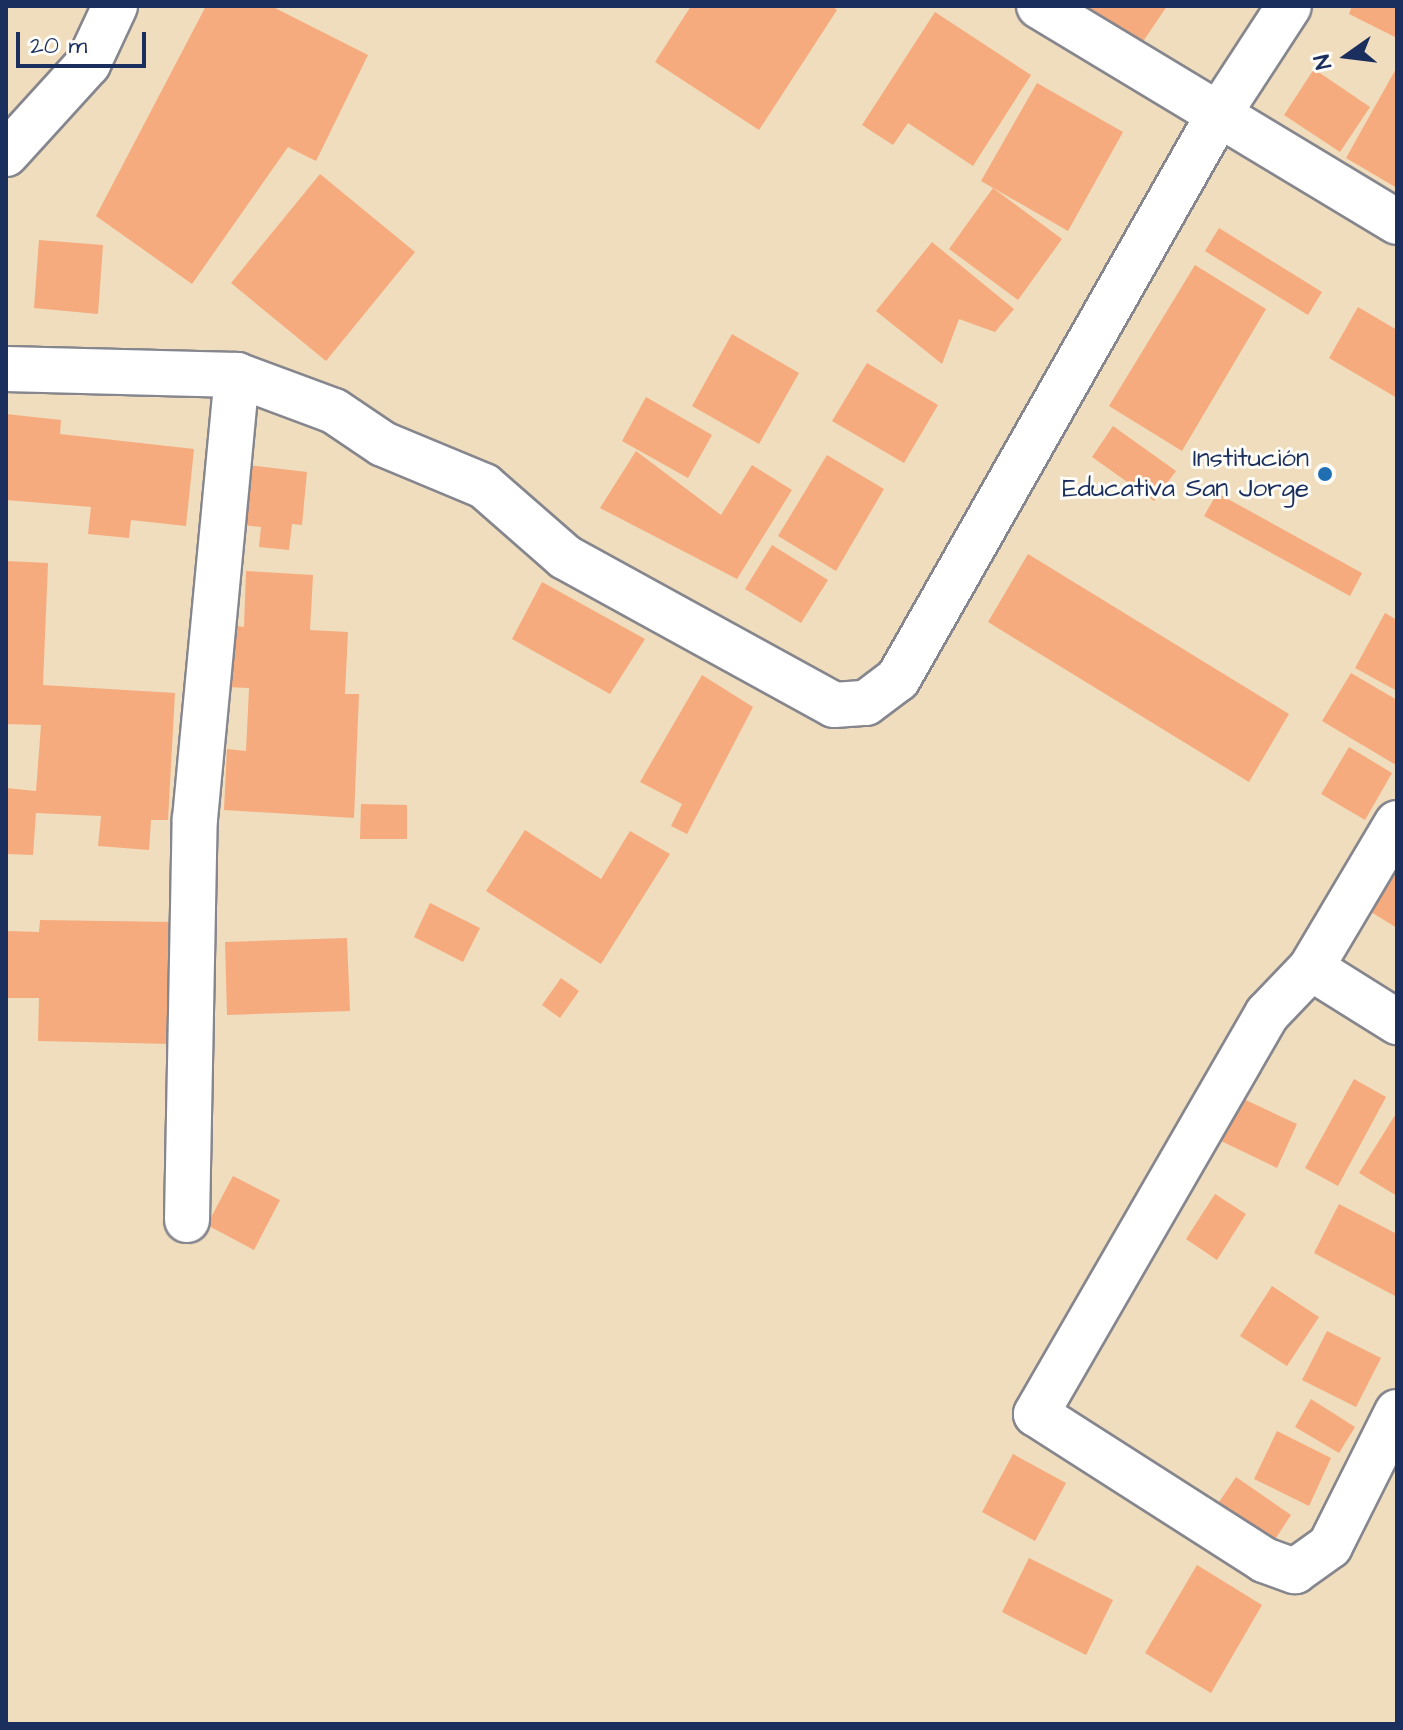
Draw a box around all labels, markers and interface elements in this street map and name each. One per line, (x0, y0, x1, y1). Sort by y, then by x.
scale bar (20, 16, 150, 66)
north arrow (1307, 16, 1387, 96)
text: 20 m (30, 29, 87, 63)
text: N (1307, 51, 1340, 72)
place label: Institución Educativa San Jorge (1062, 443, 1309, 504)
marker: Institución Educativa San Jorge (1316, 465, 1334, 483)

